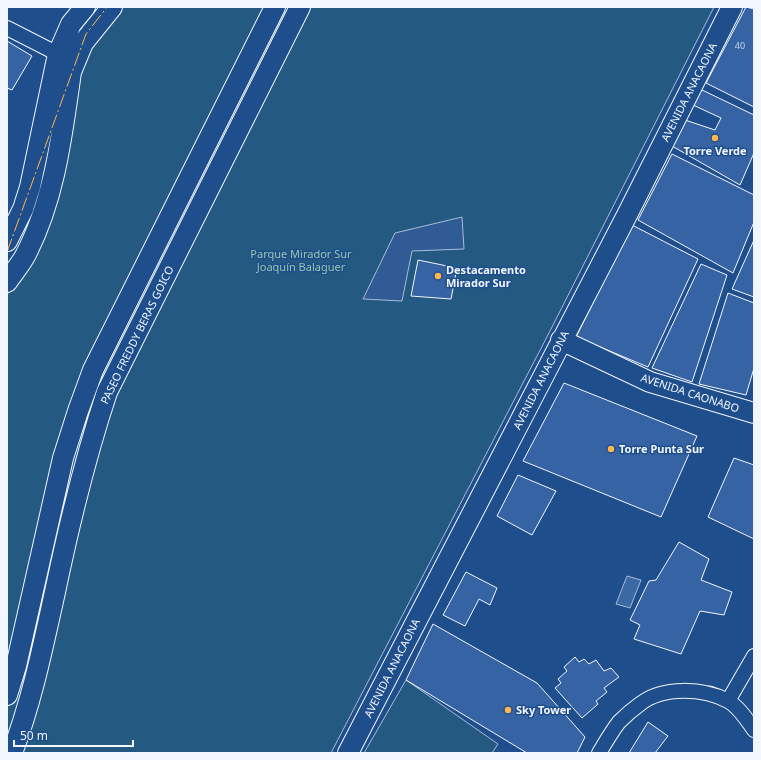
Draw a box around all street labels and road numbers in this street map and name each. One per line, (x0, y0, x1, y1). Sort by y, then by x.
street label: AVENIDA ANACAONA (657, 39, 720, 144)
street label: PASEO FREDDY BERAS GOICO (96, 263, 177, 406)
street label: AVENIDA ANACAONA (509, 327, 572, 432)
street label: AVENIDA CAONABO (639, 370, 741, 416)
street label: AVENIDA ANACAONA (360, 615, 423, 720)

